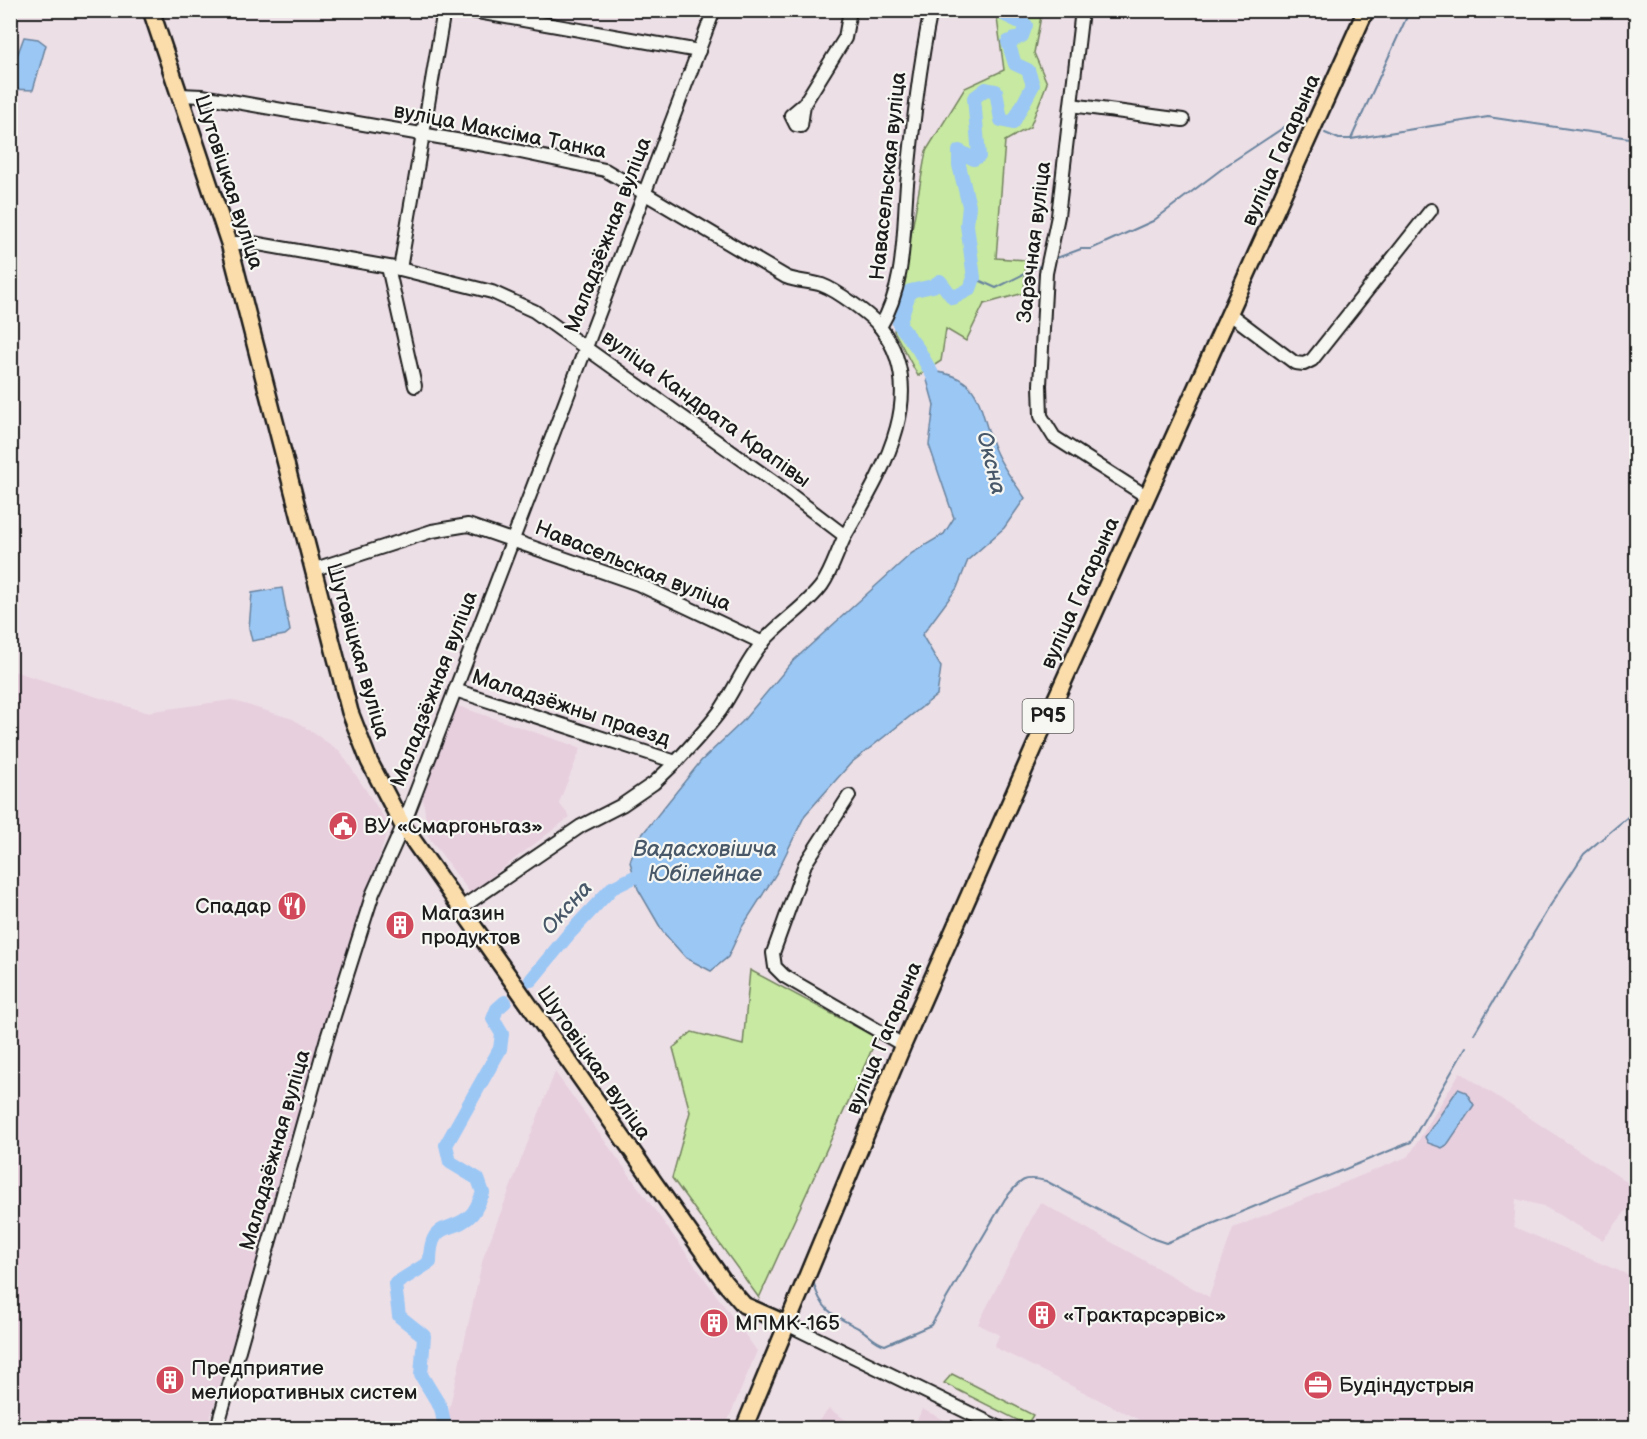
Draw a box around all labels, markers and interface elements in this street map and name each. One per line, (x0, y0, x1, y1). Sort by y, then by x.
street label: Навасельская вуліца (865, 70, 911, 281)
street label: вуліца Гагарына (1236, 70, 1326, 230)
street label: Шутовіцкая вуліца (189, 92, 269, 273)
street label: вуліца Максіма Танка (392, 98, 609, 164)
street label: Маладзёжная вуліца (559, 133, 657, 336)
street label: Зарэчная вуліца (1012, 159, 1056, 324)
street label: вуліца Кандрата Крапівы (597, 325, 815, 493)
water label: Оксна (970, 429, 1012, 497)
street label: вуліца Гагарына (1035, 513, 1125, 673)
street label: Навасельская вуліца (531, 515, 735, 617)
street label: Шутовіцкая вуліца (321, 560, 395, 742)
street label: Маладзёжная вуліца (385, 587, 483, 790)
street label: Маладзёжны праезд (469, 664, 674, 752)
road number: Р95 (1022, 699, 1074, 733)
public building icon: ВУ «Смаргоньгаз» (327, 810, 359, 842)
place label: ВУ «Смаргоньгаз» (364, 814, 543, 839)
water label: Вадасховішча Юбілейнае (633, 836, 777, 888)
water label: Оксна (536, 875, 598, 941)
restaurant icon: Спадар (276, 890, 308, 922)
place label: Спадар (195, 894, 271, 919)
place label: Магазин продуктов (421, 901, 520, 950)
building icon: Магазин продуктов (384, 909, 416, 941)
street label: вуліца Гагарына (841, 957, 928, 1118)
street label: Шутовіцкая вуліца (532, 981, 657, 1145)
street label: Маладзёжная вуліца (234, 1046, 316, 1253)
building icon: «Трактарсэрвіс» (1026, 1299, 1058, 1331)
place label: «Трактарсэрвіс» (1063, 1303, 1226, 1328)
building icon: МПМК-165 (698, 1307, 730, 1339)
place label: МПМК-165 (735, 1311, 840, 1336)
place label: Предприятие мелиоративных систем (191, 1356, 418, 1405)
building icon: Предприятие мелиоративных систем (154, 1364, 186, 1396)
office icon: Будіндустрыя (1302, 1369, 1334, 1401)
place label: Будіндустрыя (1339, 1373, 1474, 1398)

